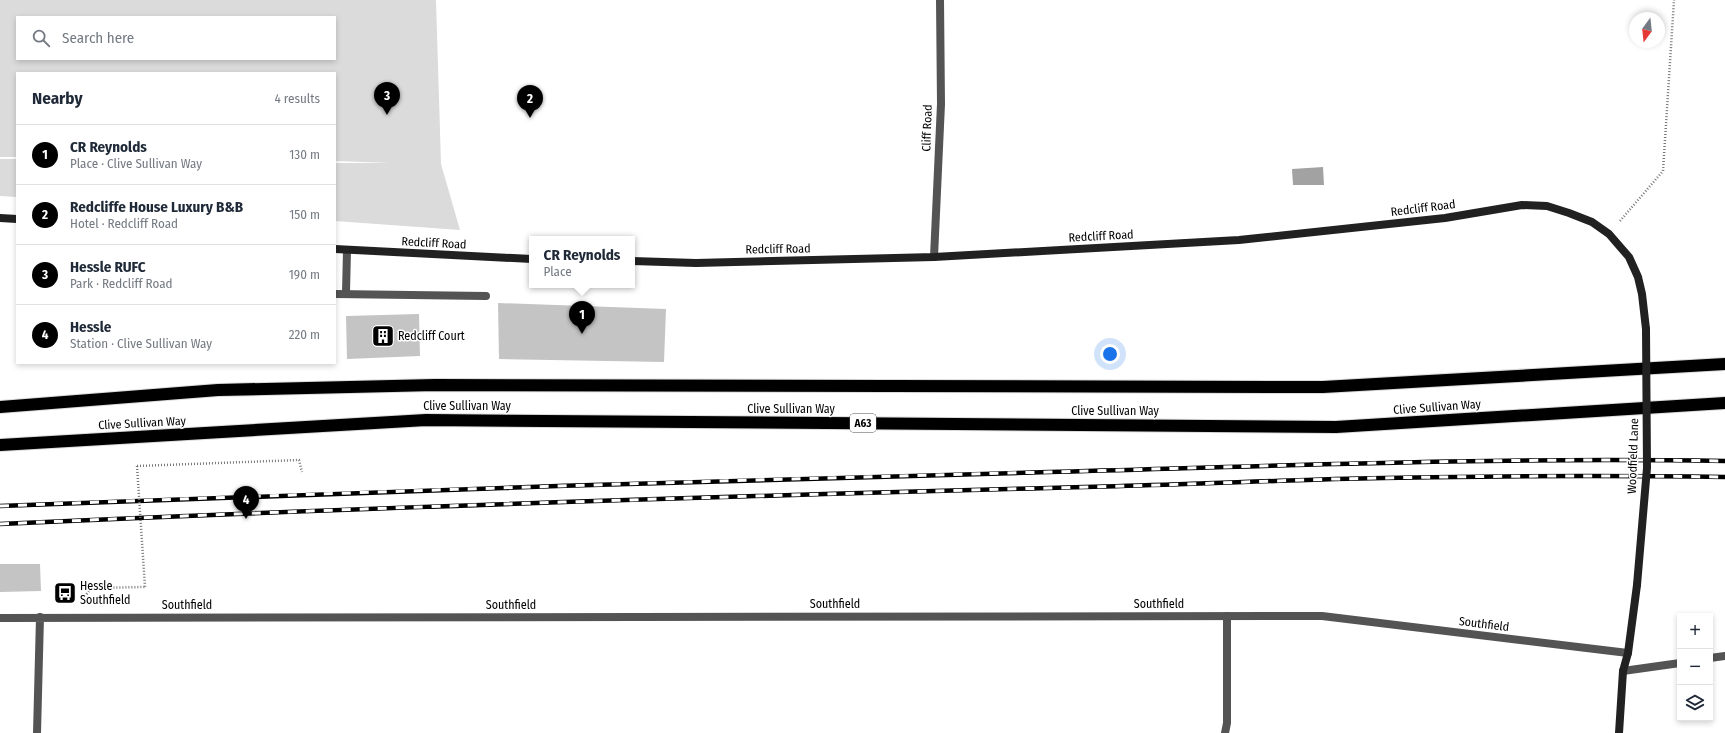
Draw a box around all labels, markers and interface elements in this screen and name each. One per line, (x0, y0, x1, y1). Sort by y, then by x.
north arrow (1629, 12, 1665, 48)
search box (16, 16, 336, 60)
icon: search (30, 27, 52, 49)
text: Search here (62, 29, 134, 47)
pin: 3 (374, 82, 400, 115)
pin: 2 (517, 85, 543, 118)
text: Nearby (32, 88, 83, 109)
text: 4 results (274, 91, 320, 106)
street label: Cliff Road (919, 104, 935, 152)
text: CR Reynolds (70, 138, 147, 156)
text: 1 (42, 147, 48, 162)
text: 130 m (289, 147, 320, 162)
text: Place · Clive Sullivan Way (70, 156, 202, 171)
street label: Redcliff Road (1390, 197, 1456, 219)
text: Redcliffe House Luxury B&B (70, 198, 243, 216)
text: 2 (42, 207, 48, 222)
text: 150 m (289, 207, 320, 222)
text: Hotel · Redcliff Road (70, 216, 178, 231)
street label: Redcliff Road (1068, 227, 1134, 245)
street label: Redcliff Road (401, 234, 467, 252)
popup (529, 236, 635, 288)
street label: Redcliff Road (745, 241, 811, 257)
text: CR Reynolds (544, 246, 620, 264)
text: Hessle RUFC (70, 258, 146, 276)
text: Place (544, 264, 572, 279)
text: 3 (42, 267, 48, 282)
text: 190 m (289, 267, 320, 282)
text: Park · Redcliff Road (70, 276, 172, 291)
pin: 1 (569, 301, 595, 334)
text: Hessle (70, 318, 111, 336)
building icon: Redcliff Court (370, 323, 396, 349)
text: 4 (42, 327, 48, 342)
text: 220 m (289, 327, 320, 342)
place label: Redcliff Court (398, 329, 465, 343)
text: Station · Clive Sullivan Way (70, 336, 212, 351)
your location (1100, 344, 1120, 364)
street label: Clive Sullivan Way (1393, 397, 1482, 417)
street label: Clive Sullivan Way (423, 399, 511, 413)
street label: Clive Sullivan Way (747, 402, 835, 416)
street label: Clive Sullivan Way (1071, 404, 1159, 418)
street label: Clive Sullivan Way (98, 414, 187, 432)
road number: A63 (850, 414, 876, 432)
street label: Woodfield Lane (1625, 418, 1641, 494)
pin: 4 (233, 486, 259, 519)
place label: Hessle Southfield (80, 579, 131, 607)
bus stop icon: Hessle Southfield (52, 580, 78, 606)
street label: Southfield (810, 597, 860, 611)
street label: Southfield (1134, 597, 1184, 611)
street label: Southfield (162, 598, 212, 612)
street label: Southfield (486, 598, 536, 612)
map controls (1677, 613, 1713, 721)
button: + (1677, 613, 1713, 649)
street label: Southfield (1458, 614, 1510, 634)
button: − (1677, 649, 1713, 685)
button: layers (1677, 685, 1713, 721)

